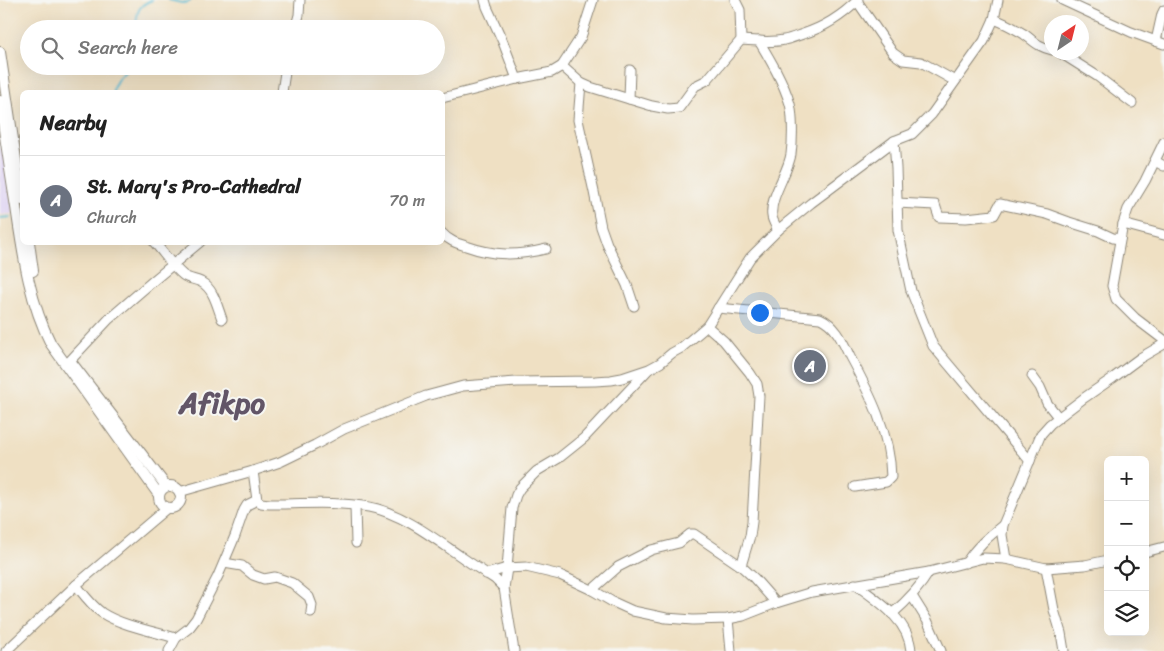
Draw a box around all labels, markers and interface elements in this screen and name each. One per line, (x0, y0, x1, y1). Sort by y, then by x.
north arrow (1044, 15, 1089, 60)
search box (20, 20, 445, 75)
text: Search here (78, 31, 178, 64)
icon: search (38, 34, 66, 62)
text: Nearby (40, 104, 106, 142)
text: St. Mary's Pro-Cathedral (87, 170, 301, 203)
text: A (51, 186, 61, 215)
text: 70 m (389, 186, 425, 215)
text: Church (87, 203, 137, 232)
your location (747, 300, 773, 326)
pin: A (794, 347, 826, 385)
district label: Afikpo (178, 378, 265, 429)
map controls (1104, 456, 1149, 636)
button: + (1104, 456, 1149, 501)
button: − (1104, 501, 1149, 546)
button: locate (1104, 546, 1149, 591)
button: layers (1104, 591, 1149, 636)

